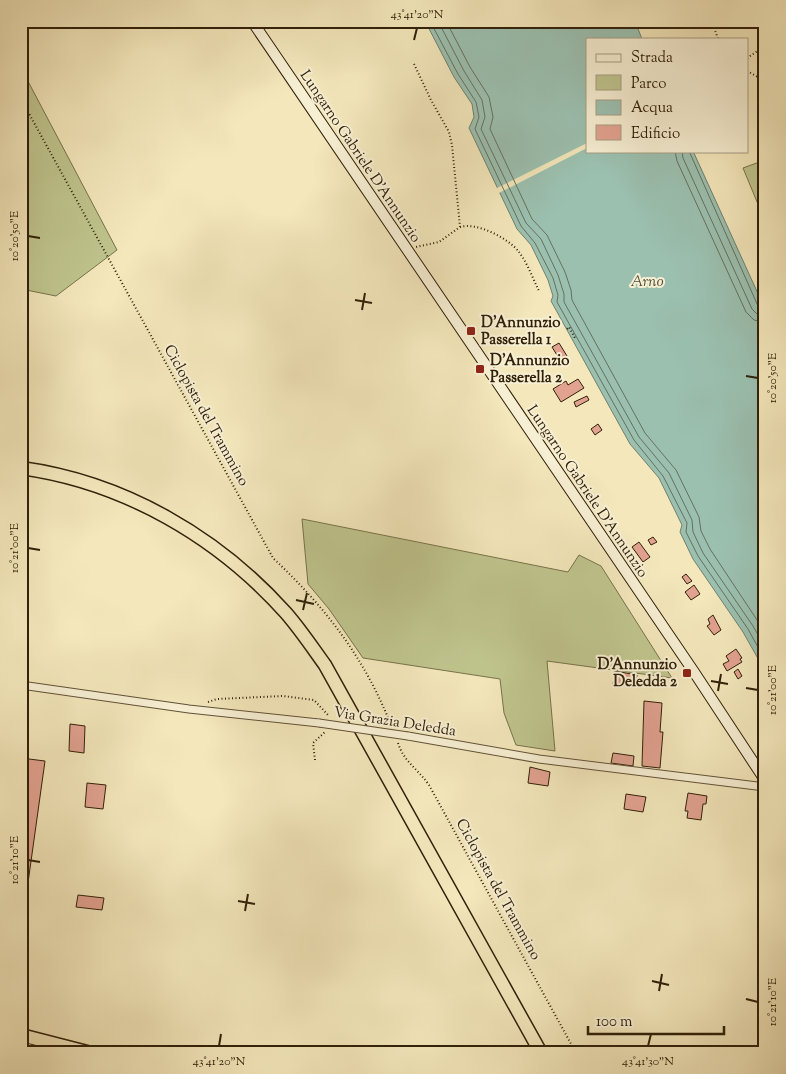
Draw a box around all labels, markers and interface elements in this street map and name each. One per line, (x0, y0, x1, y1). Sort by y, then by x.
text: 43°41'20"N (391, 6, 444, 24)
legend (586, 38, 748, 152)
text: Strada (631, 48, 673, 69)
street label: Lungarno Gabriele D'Annunzio (294, 66, 425, 247)
text: Parco (631, 74, 667, 95)
text: Acqua (631, 98, 673, 119)
text: Edificio (631, 124, 680, 145)
text: 10°20'50"E (6, 210, 24, 261)
water label: Arno (630, 271, 664, 294)
place label: D'Annunzio Passerella 1 (481, 313, 560, 351)
marker: D'Annunzio Passerella 1 (465, 325, 477, 337)
street label: Ciclopista del Trammino (158, 341, 253, 490)
place label: D'Annunzio Passerella 2 (490, 351, 569, 389)
text: 10°20'50"E (764, 352, 782, 403)
marker: D'Annunzio Passerella 2 (474, 363, 486, 375)
street label: Lungarno Gabriele D'Annunzio (521, 401, 652, 582)
text: 10°21'00"E (6, 522, 24, 573)
place label: D'Annunzio Deledda 2 (598, 655, 678, 693)
text: 10°21'00"E (764, 664, 782, 715)
marker: D'Annunzio Deledda 2 (681, 667, 693, 679)
street label: Via Grazia Deledda (332, 702, 458, 743)
street label: Ciclopista del Trammino (450, 815, 545, 964)
text: 10°21'10"E (6, 835, 24, 884)
text: 10°21'10"E (764, 977, 782, 1026)
scale bar (588, 1004, 725, 1036)
text: 100 m (596, 1012, 633, 1033)
text: 43°41'20"N (193, 1053, 246, 1071)
text: 43°41'30"N (622, 1053, 674, 1071)

